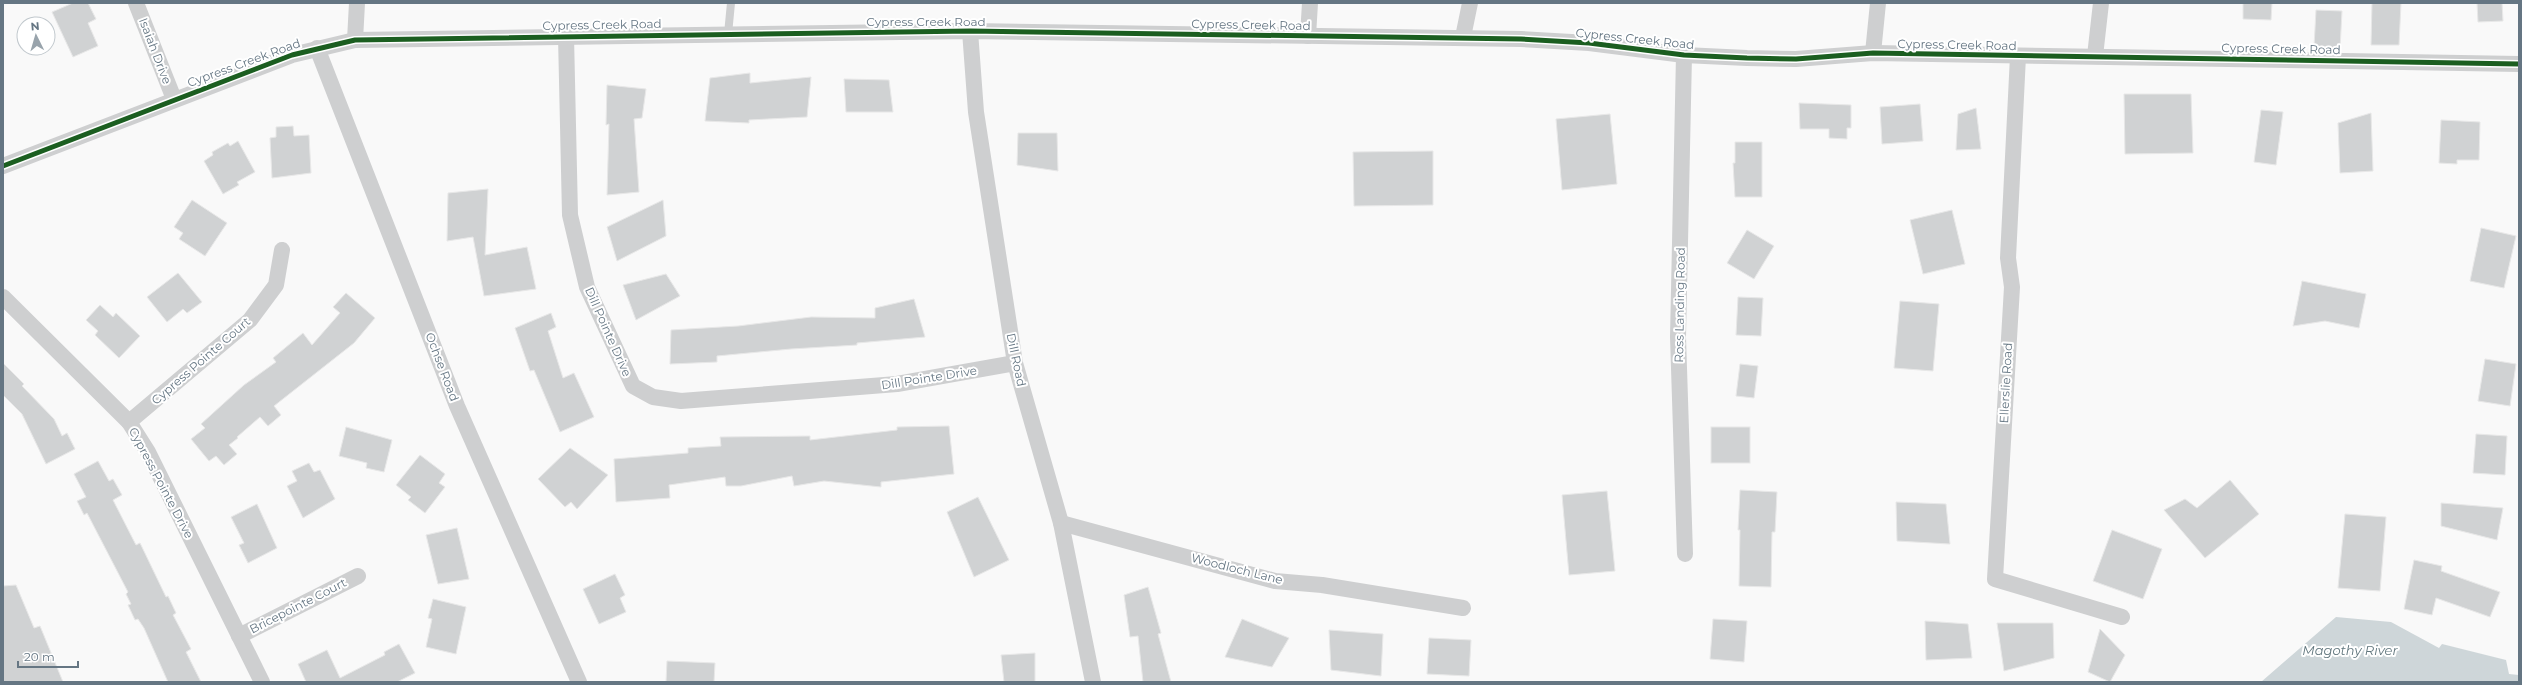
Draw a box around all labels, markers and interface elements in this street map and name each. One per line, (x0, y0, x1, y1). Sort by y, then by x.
street label: Cypress Creek Road (866, 14, 986, 29)
north arrow (16, 16, 56, 56)
street label: Isaiah Drive (136, 16, 175, 86)
street label: Cypress Creek Road (542, 16, 662, 33)
street label: Cypress Creek Road (1191, 16, 1311, 33)
text: N (30, 19, 40, 33)
street label: Cypress Creek Road (1575, 25, 1695, 52)
street label: Cypress Creek Road (185, 35, 302, 90)
street label: Cypress Creek Road (1897, 36, 2017, 53)
street label: Cypress Creek Road (2221, 40, 2341, 57)
street label: Ross Landing Road (1671, 247, 1688, 363)
street label: Dill Pointe Drive (582, 285, 635, 379)
street label: Cypress Pointe Court (148, 314, 253, 408)
street label: Ochse Road (422, 330, 462, 403)
street label: Dill Road (1004, 332, 1029, 388)
street label: Ellerslie Road (1996, 342, 2015, 424)
street label: Dill Pointe Drive (880, 363, 978, 392)
street label: Cypress Pointe Drive (126, 425, 197, 541)
street label: Woodloch Lane (1190, 550, 1285, 587)
street label: Bricepointe Court (247, 575, 349, 636)
water label: Magothy River (2302, 642, 2398, 658)
scale bar (18, 643, 78, 669)
text: 20 m (24, 649, 55, 664)

